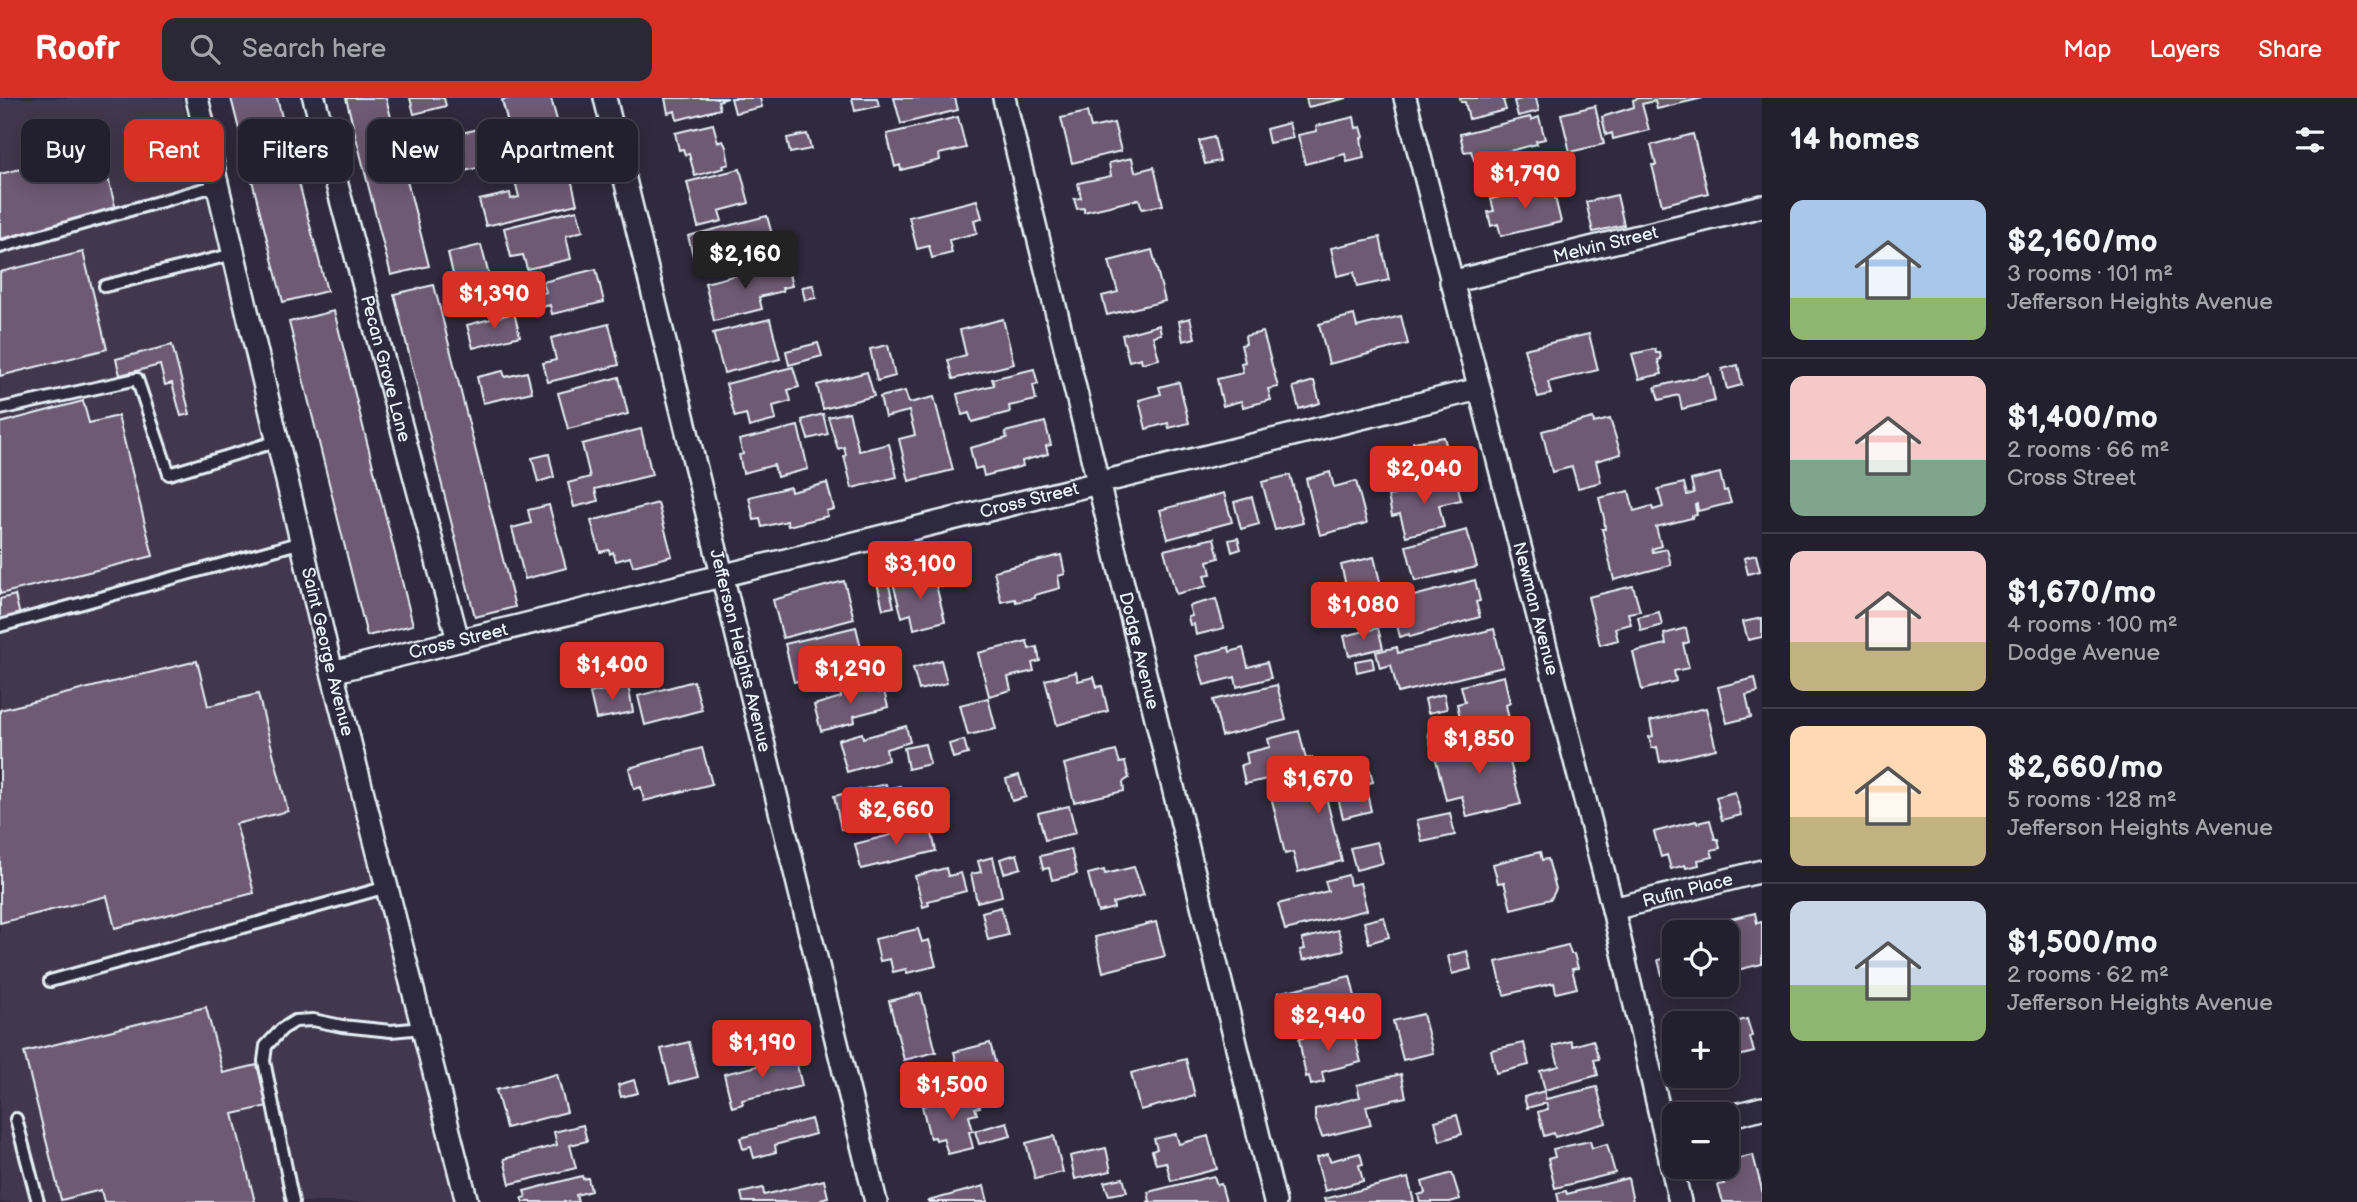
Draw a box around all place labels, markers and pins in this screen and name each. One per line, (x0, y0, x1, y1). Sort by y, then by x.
pin: $1,790 (1468, 152, 1582, 211)
pin: $2,160 (688, 232, 802, 291)
pin: $1,390 (437, 272, 551, 331)
pin: $2,040 (1367, 446, 1481, 506)
pin: $3,100 (863, 542, 977, 601)
pin: $1,080 (1306, 582, 1420, 642)
pin: $1,400 (555, 642, 669, 702)
pin: $1,290 (793, 646, 907, 706)
pin: $1,850 (1422, 716, 1536, 776)
pin: $1,670 (1261, 756, 1375, 816)
pin: $2,660 (839, 788, 953, 847)
pin: $2,940 (1271, 993, 1385, 1053)
pin: $1,190 (705, 1020, 819, 1080)
pin: $1,500 (895, 1062, 1009, 1122)

